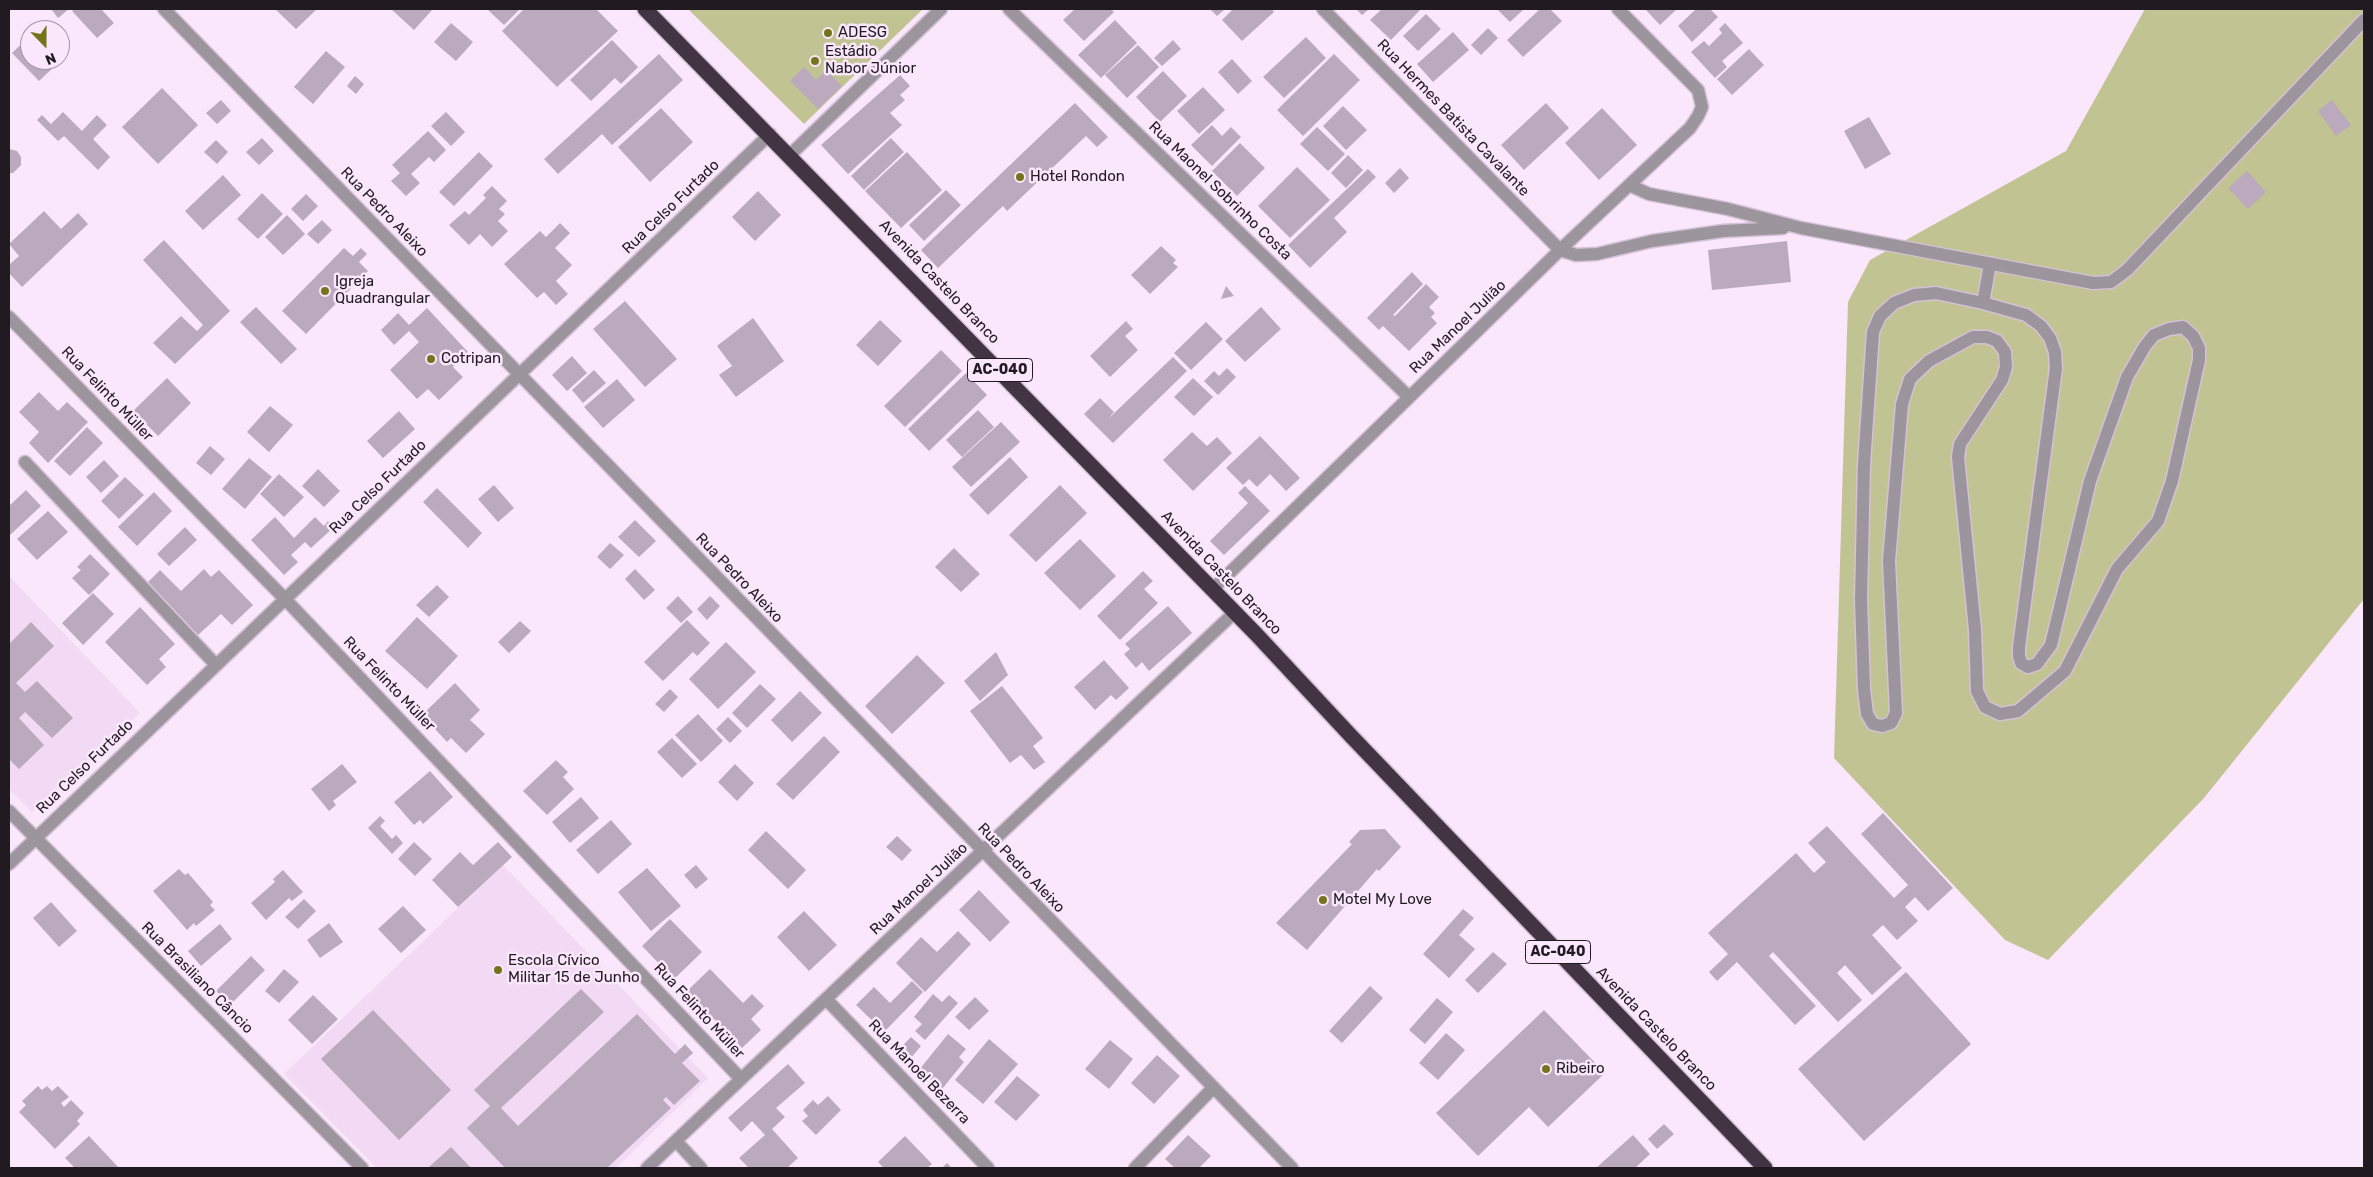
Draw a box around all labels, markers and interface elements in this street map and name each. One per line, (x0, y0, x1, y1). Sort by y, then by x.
north arrow (20, 20, 70, 70)
place label: ADESG (838, 24, 887, 42)
marker: ADESG (822, 27, 834, 39)
street label: Rua Hermes Batista Cavalante (1373, 36, 1533, 200)
place label: Estádio Nabor Júnior (825, 43, 916, 78)
text: N (43, 49, 58, 68)
marker: Estádio Nabor Júnior (809, 55, 821, 67)
street label: Rua Maonel Sobrinho Costa (1145, 118, 1295, 264)
street label: Rua Celso Furtado (619, 156, 723, 258)
street label: Rua Pedro Aleixo (337, 163, 431, 261)
place label: Hotel Rondon (1030, 168, 1125, 186)
marker: Hotel Rondon (1014, 171, 1026, 183)
street label: Avenida Castelo Branco (875, 216, 1003, 348)
place label: Igreja Quadrangular (335, 273, 430, 308)
street label: Rua Manoel Julião (1406, 276, 1510, 378)
marker: Igreja Quadrangular (319, 285, 331, 297)
street label: Rua Felinto Müller (57, 343, 157, 445)
place label: Cotripan (441, 350, 501, 368)
marker: Cotripan (425, 353, 437, 365)
road number: AC-040 (968, 358, 1032, 382)
street label: Rua Celso Furtado (326, 436, 430, 538)
street label: Avenida Castelo Branco (1157, 507, 1285, 639)
street label: Rua Pedro Aleixo (692, 529, 786, 627)
street label: Rua Felinto Müller (339, 633, 439, 735)
street label: Rua Celso Furtado (33, 716, 137, 818)
street label: Rua Pedro Aleixo (974, 819, 1068, 917)
street label: Rua Manoel Julião (866, 839, 972, 939)
place label: Motel My Love (1333, 891, 1432, 909)
marker: Motel My Love (1317, 894, 1329, 906)
street label: Rua Brasiliano Câncio (137, 918, 257, 1038)
road number: AC-040 (1526, 940, 1590, 964)
place label: Escola Cívico Militar 15 de Junho (508, 952, 640, 987)
street label: Rua Felinto Müller (650, 959, 748, 1063)
street label: Avenida Castelo Branco (1592, 963, 1720, 1095)
marker: Escola Cívico Militar 15 de Junho (492, 964, 504, 976)
street label: Rua Manoel Bezerra (864, 1016, 974, 1128)
place label: Ribeiro (1556, 1060, 1605, 1078)
marker: Ribeiro (1540, 1063, 1552, 1075)

